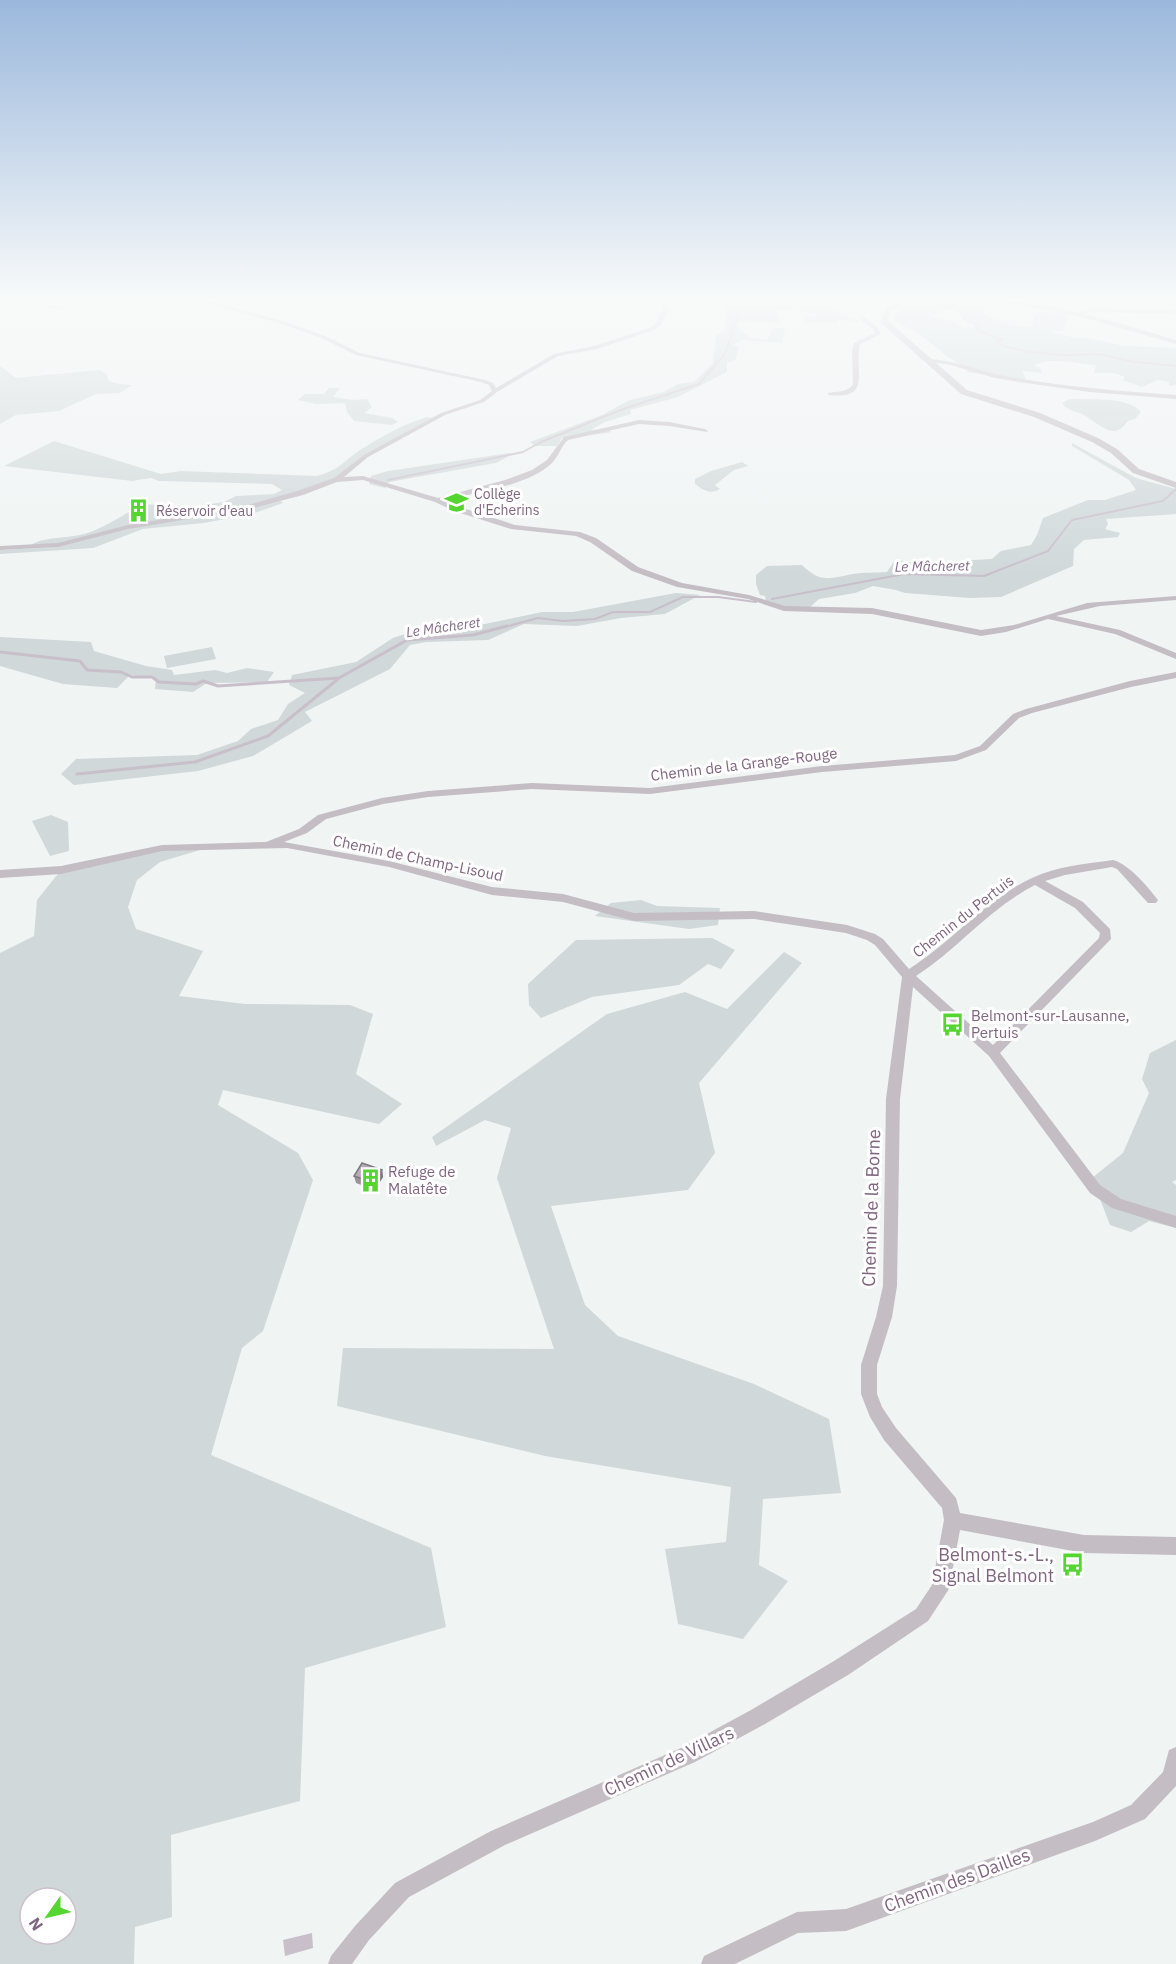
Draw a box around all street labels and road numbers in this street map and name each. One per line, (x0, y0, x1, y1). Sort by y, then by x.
street label: Chemin de la Grange-Rouge (650, 743, 838, 785)
street label: Chemin de Champ-Lisoud (331, 831, 505, 885)
street label: Chemin du Pertuis (909, 871, 1017, 961)
street label: Chemin de la Borne (857, 1129, 885, 1287)
street label: Chemin de Villars (600, 1721, 738, 1801)
street label: Chemin des Dailles (881, 1843, 1033, 1917)

